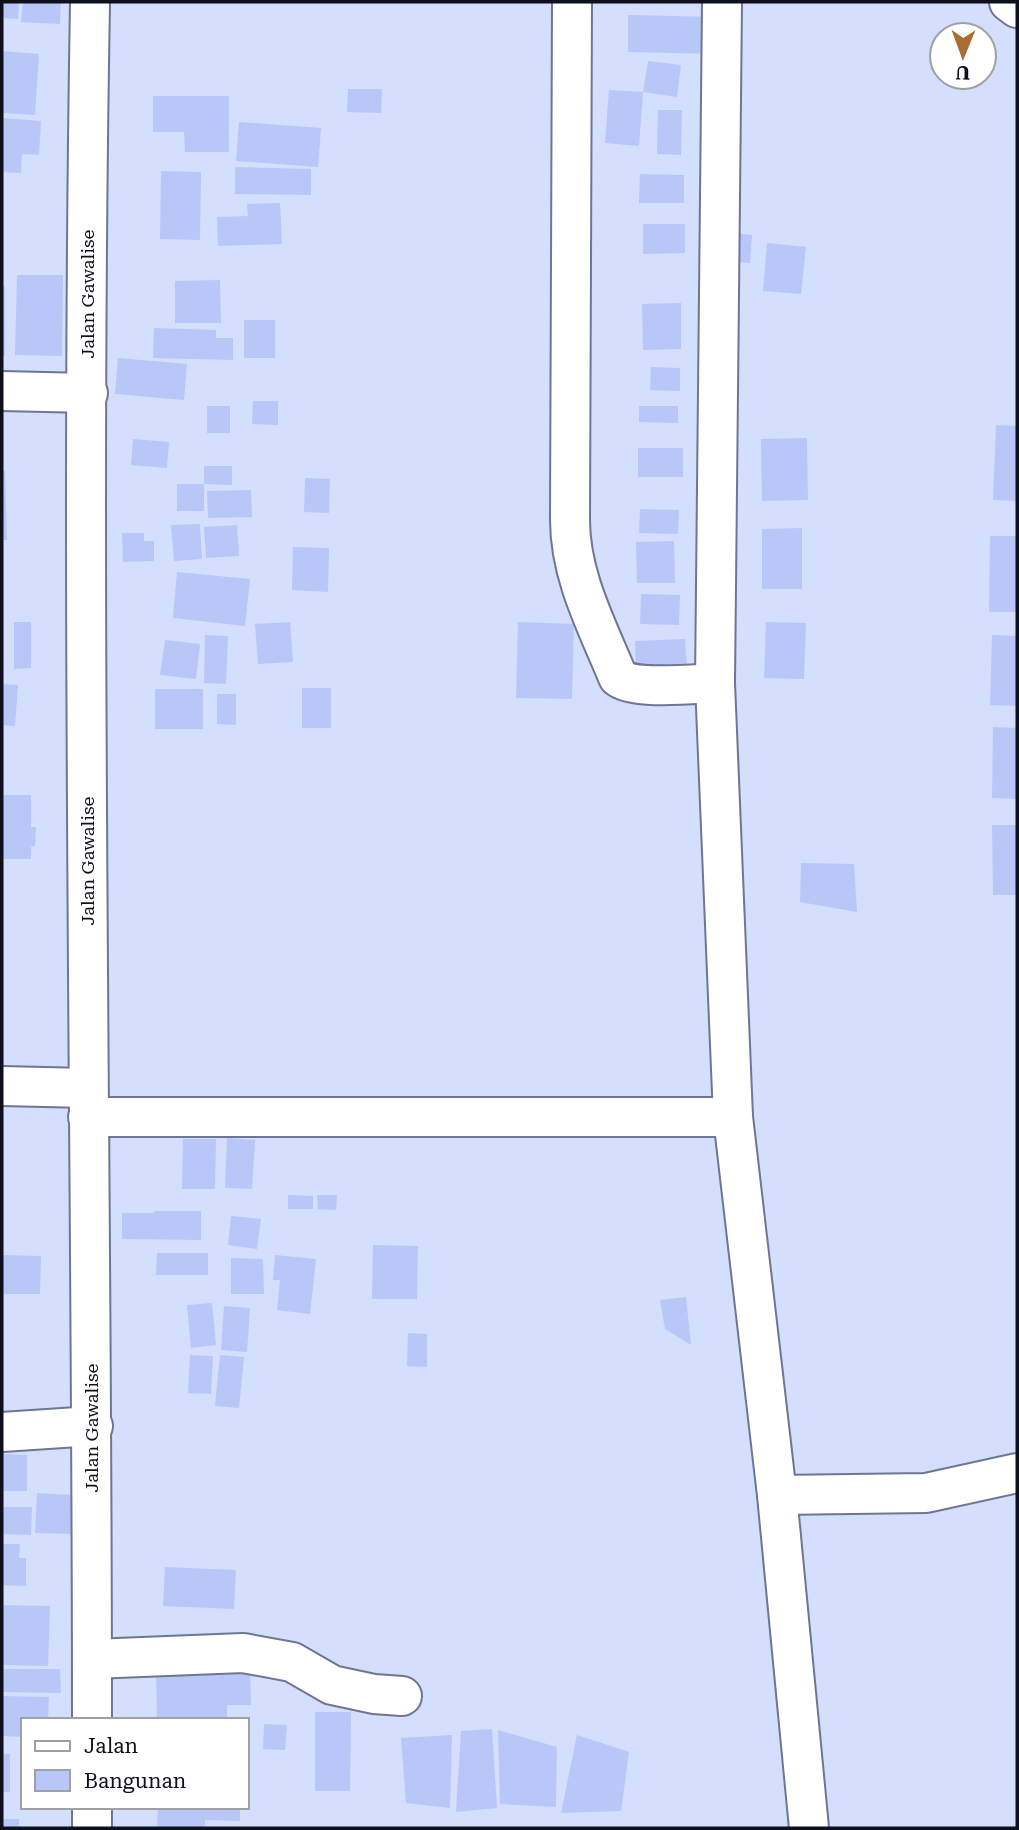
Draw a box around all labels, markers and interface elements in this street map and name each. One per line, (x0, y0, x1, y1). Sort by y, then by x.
north arrow (928, 21, 998, 91)
text: U (955, 61, 970, 84)
street label: Jalan Gawalise (77, 230, 98, 358)
street label: Jalan Gawalise (77, 797, 98, 925)
street label: Jalan Gawalise (81, 1364, 102, 1492)
legend (21, 1718, 248, 1809)
text: Jalan (84, 1734, 139, 1758)
text: Bangunan (84, 1769, 187, 1793)

